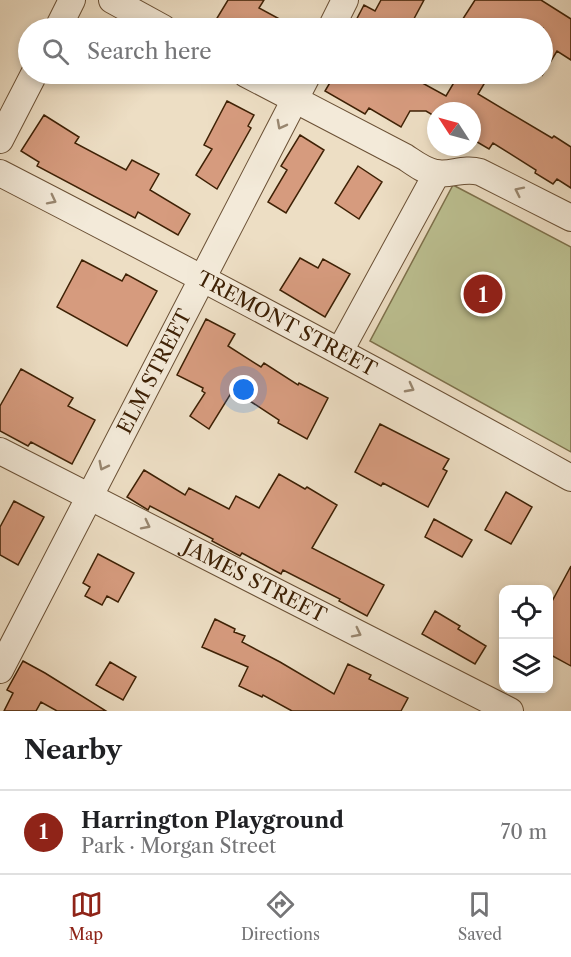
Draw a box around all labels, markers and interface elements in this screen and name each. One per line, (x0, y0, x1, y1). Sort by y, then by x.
search box (18, 18, 553, 84)
icon: search (39, 35, 72, 68)
text: Search here (87, 38, 212, 65)
north arrow (427, 102, 481, 156)
one-way arrow (277, 119, 288, 130)
one-way arrow (514, 187, 525, 198)
one-way arrow (46, 193, 56, 204)
street label: TREMONT STREET (193, 266, 381, 381)
pin: 1 (464, 272, 502, 316)
street label: ELM STREET (112, 305, 196, 438)
your location (229, 375, 258, 404)
one-way arrow (404, 381, 415, 393)
one-way arrow (99, 460, 111, 471)
one-way arrow (139, 518, 150, 529)
street label: JAMES STREET (177, 533, 330, 627)
map controls (499, 585, 553, 693)
button: locate (499, 585, 553, 639)
one-way arrow (350, 626, 361, 637)
button: layers (499, 639, 553, 693)
text: Nearby (24, 734, 122, 766)
text: Harrington Playground (81, 807, 344, 834)
text: 1 (39, 820, 48, 844)
text: 70 m (501, 820, 547, 844)
text: Park · Morgan Street (81, 834, 276, 858)
tab: Map (69, 888, 103, 944)
tab: Directions (241, 888, 320, 944)
tab: Saved (458, 888, 502, 944)

